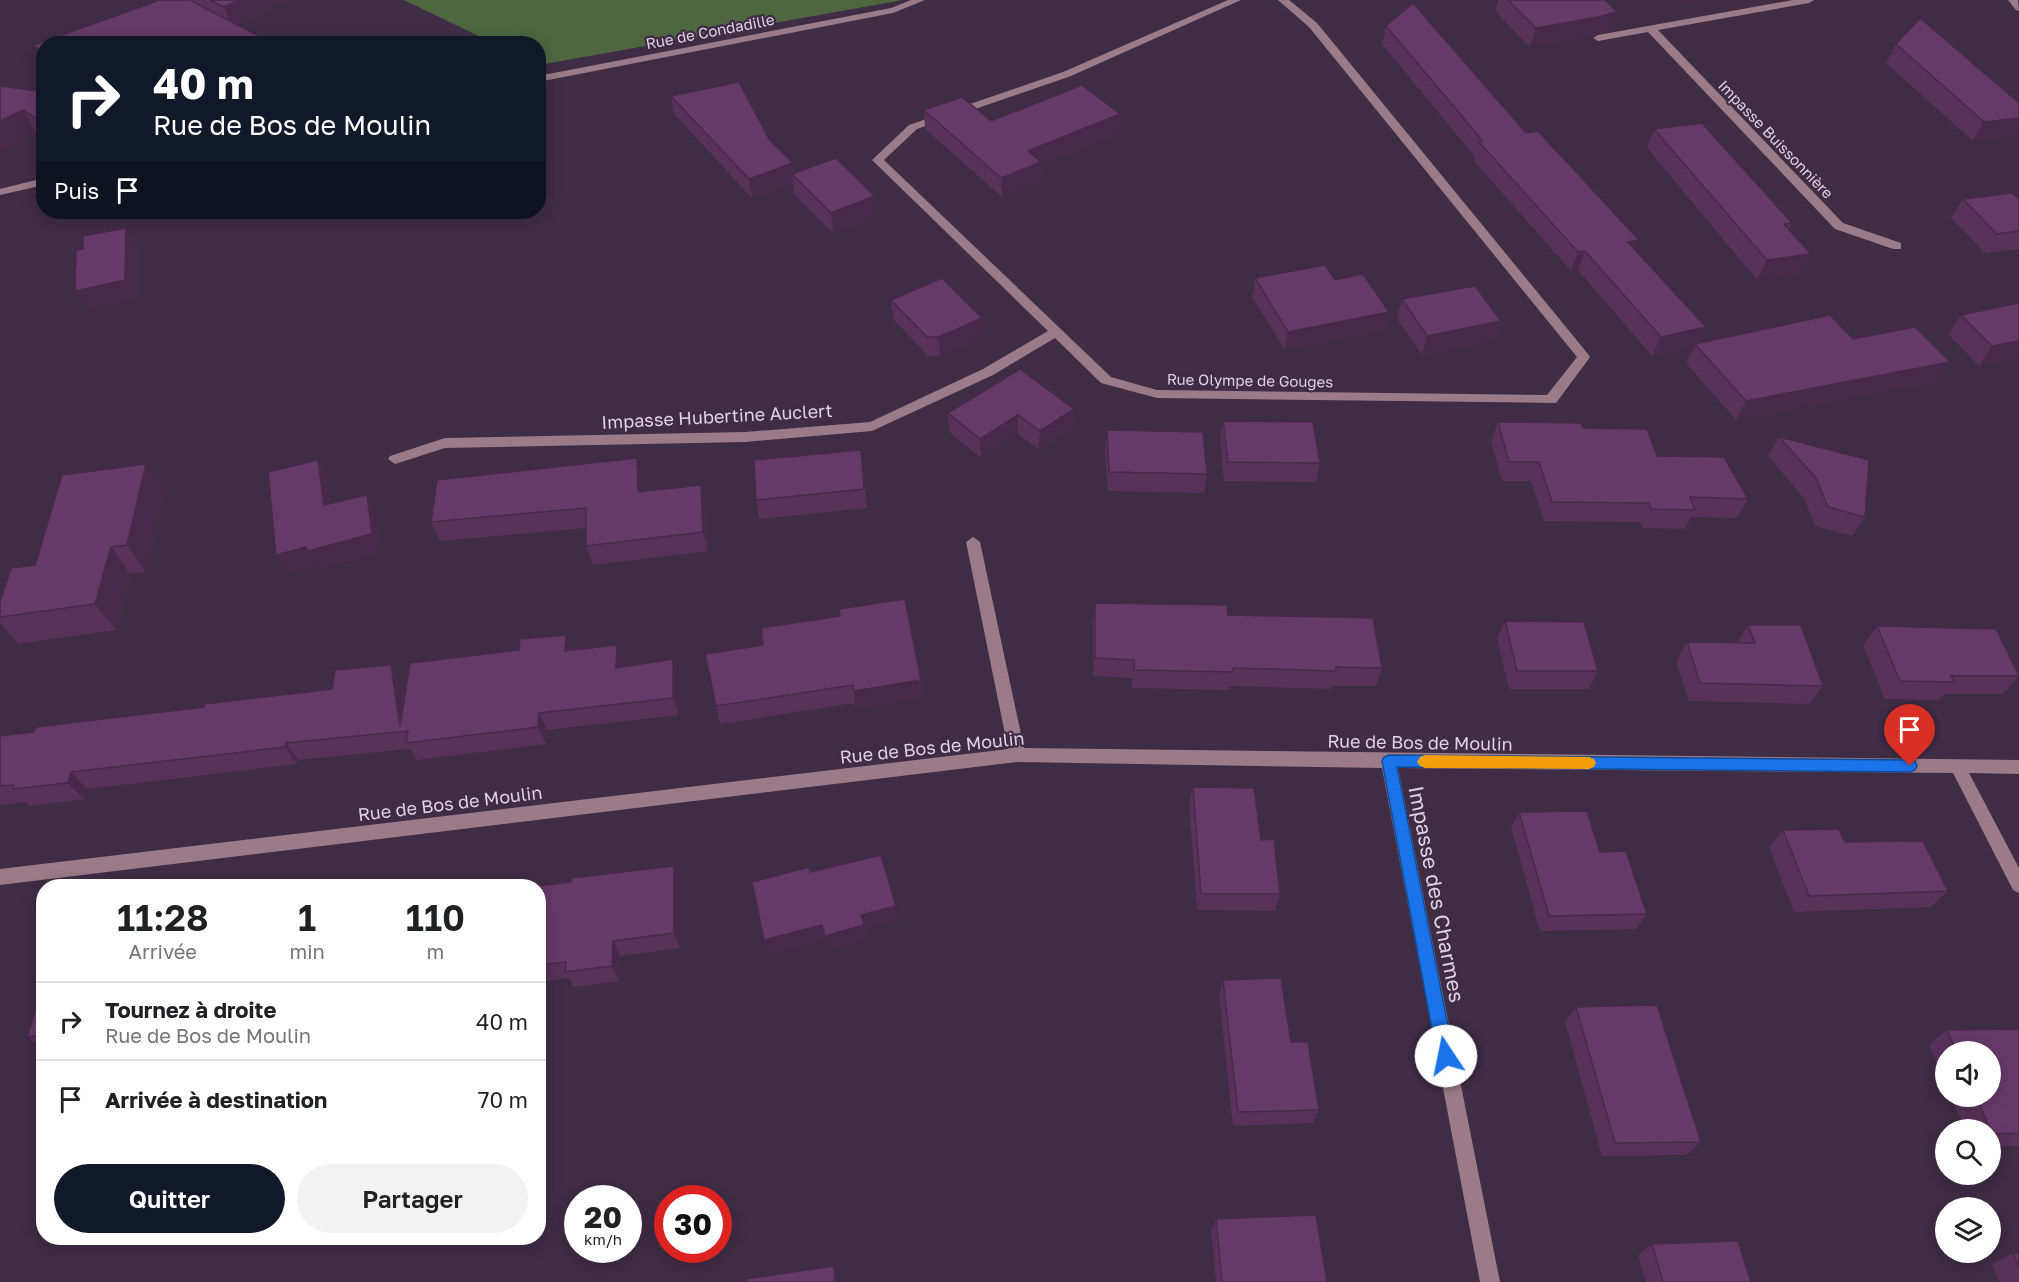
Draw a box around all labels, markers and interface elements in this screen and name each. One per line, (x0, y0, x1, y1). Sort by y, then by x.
street label: Rue de Condadille (644, 10, 776, 52)
text: 40 m (153, 58, 254, 108)
icon: right (54, 60, 132, 138)
street label: Impasse Buissonnière (1715, 76, 1837, 202)
text: Rue de Bos de Moulin (153, 109, 431, 141)
icon: arrive (111, 174, 144, 207)
text: Puis (54, 177, 99, 204)
street label: Rue Olympe de Gouges (1167, 370, 1333, 390)
street label: Impasse Hubertine Auclert (601, 399, 833, 433)
pin (1884, 704, 1935, 766)
icon: arrive (1893, 713, 1926, 746)
street label: Rue de Bos de Moulin (839, 726, 1025, 768)
street label: Rue de Bos de Moulin (1327, 729, 1513, 755)
street label: Rue de Bos de Moulin (357, 781, 543, 825)
street label: Impasse des Charmes (1403, 783, 1471, 1005)
text: 11:28 (117, 896, 209, 939)
text: 1 (298, 896, 316, 939)
text: 110 (406, 896, 465, 939)
text: Arrivée (129, 939, 197, 963)
text: min (289, 939, 325, 963)
text: m (427, 939, 444, 963)
text: Tournez à droite (105, 996, 276, 1023)
icon: right (54, 1005, 87, 1038)
text: 40 m (476, 1008, 528, 1035)
text: Rue de Bos de Moulin (105, 1023, 311, 1047)
position arrow (1414, 1024, 1478, 1088)
map controls (1935, 1041, 2001, 1263)
button: sound (1935, 1041, 2001, 1107)
icon: arrive (54, 1083, 87, 1116)
text: Arrivée à destination (105, 1086, 327, 1113)
text: 70 m (478, 1086, 528, 1113)
button: search (1935, 1119, 2001, 1185)
button: Quitter (54, 1164, 285, 1233)
button: Partager (297, 1164, 528, 1233)
speed limit sign: 30 (654, 1185, 732, 1263)
button: layers (1935, 1197, 2001, 1263)
text: 20 (584, 1199, 622, 1235)
text: km/h (584, 1230, 622, 1248)

